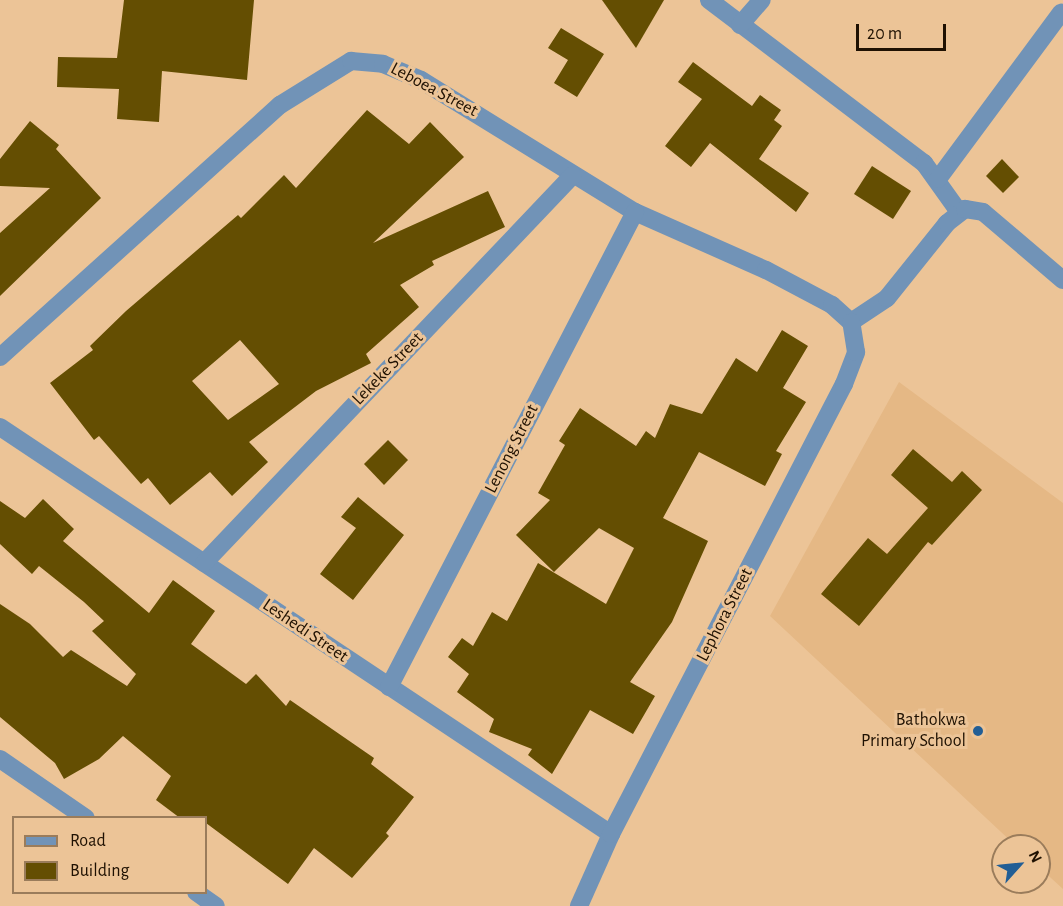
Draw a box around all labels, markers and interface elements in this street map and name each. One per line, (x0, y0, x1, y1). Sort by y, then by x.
scale bar (859, 12, 949, 50)
text: 20 m (867, 25, 902, 43)
street label: Leboea Street (387, 58, 481, 122)
street label: Lekeke Street (348, 328, 428, 410)
street label: Lenong Street (480, 401, 544, 497)
street label: Lephora Street (692, 565, 758, 665)
street label: Leshedi Street (258, 594, 352, 668)
place label: Bathokwa Primary School (861, 710, 966, 752)
marker: Bathokwa Primary School (971, 724, 985, 738)
legend (12, 816, 207, 894)
text: Road (70, 832, 106, 850)
north arrow (991, 834, 1051, 894)
text: N (1026, 848, 1045, 865)
text: Building (70, 862, 129, 880)

